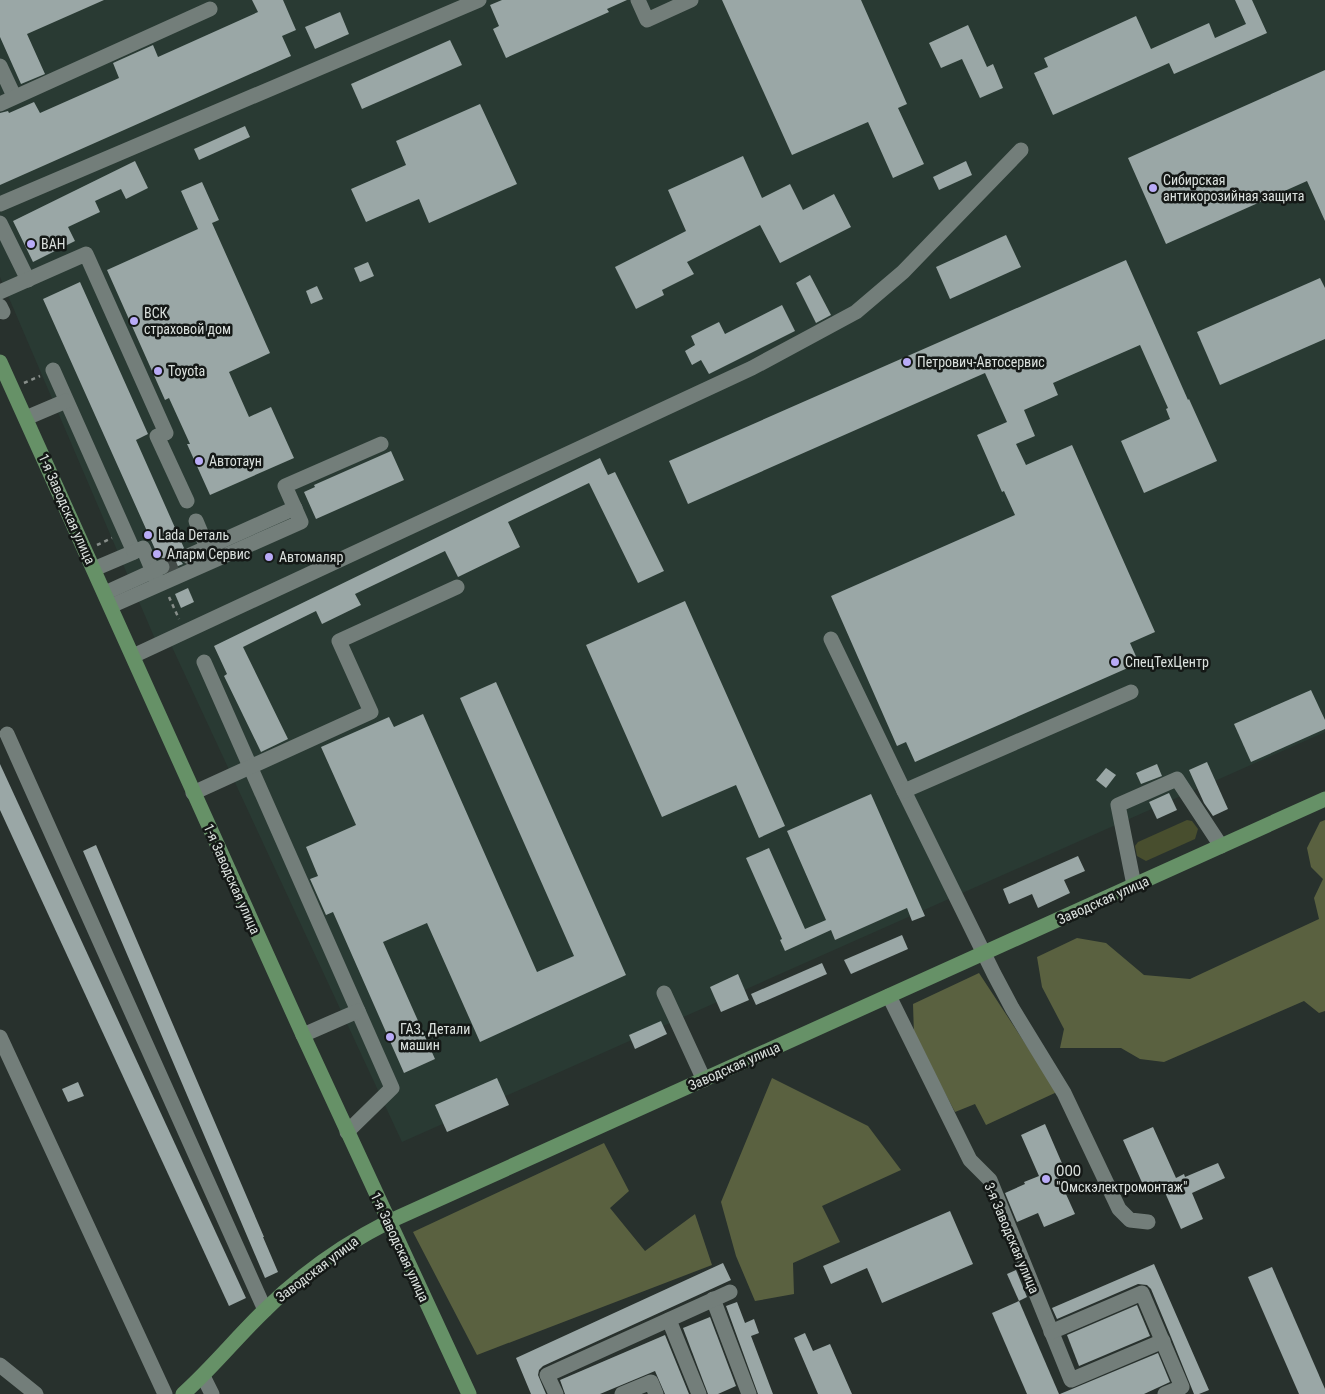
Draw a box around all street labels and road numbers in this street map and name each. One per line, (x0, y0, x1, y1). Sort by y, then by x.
street label: 1-я Заводская улица (35, 451, 99, 567)
street label: 1-я Заводская улица (200, 821, 264, 937)
street label: Заводская улица (1055, 873, 1151, 927)
street label: Заводская улица (686, 1039, 782, 1093)
street label: 3-я Заводская улица (981, 1180, 1043, 1296)
street label: 1-я Заводская улица (368, 1190, 432, 1304)
street label: Заводская улица (273, 1233, 361, 1305)

